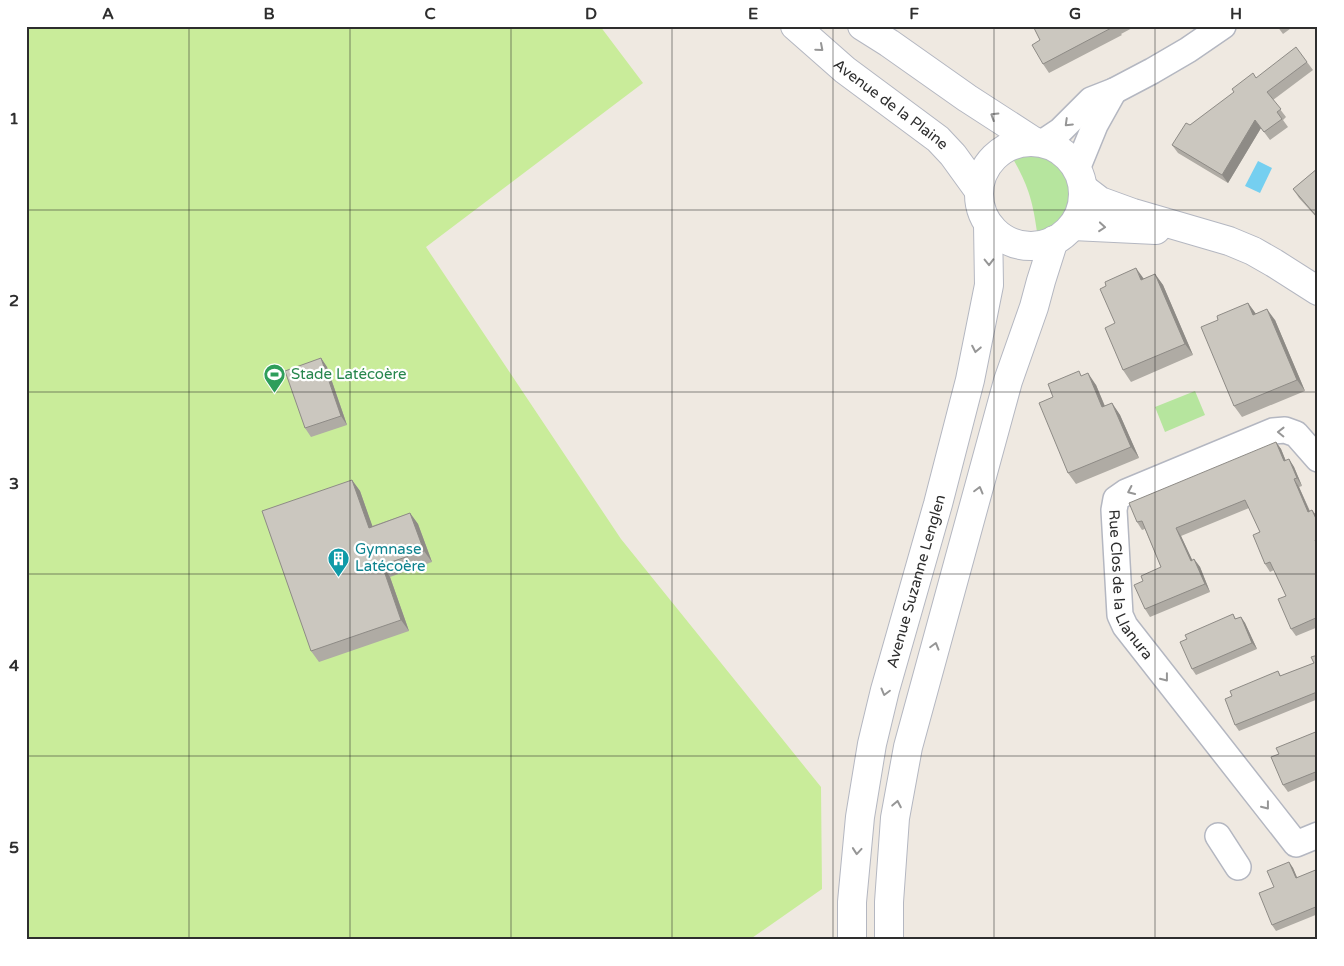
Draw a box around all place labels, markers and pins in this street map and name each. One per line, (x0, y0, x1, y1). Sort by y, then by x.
sports icon: Stade Latécoère (263, 362, 287, 393)
place label: Stade Latécoère (291, 365, 407, 383)
place label: Gymnase Latécoère (355, 540, 426, 575)
building icon: Gymnase Latécoère (327, 546, 351, 577)

